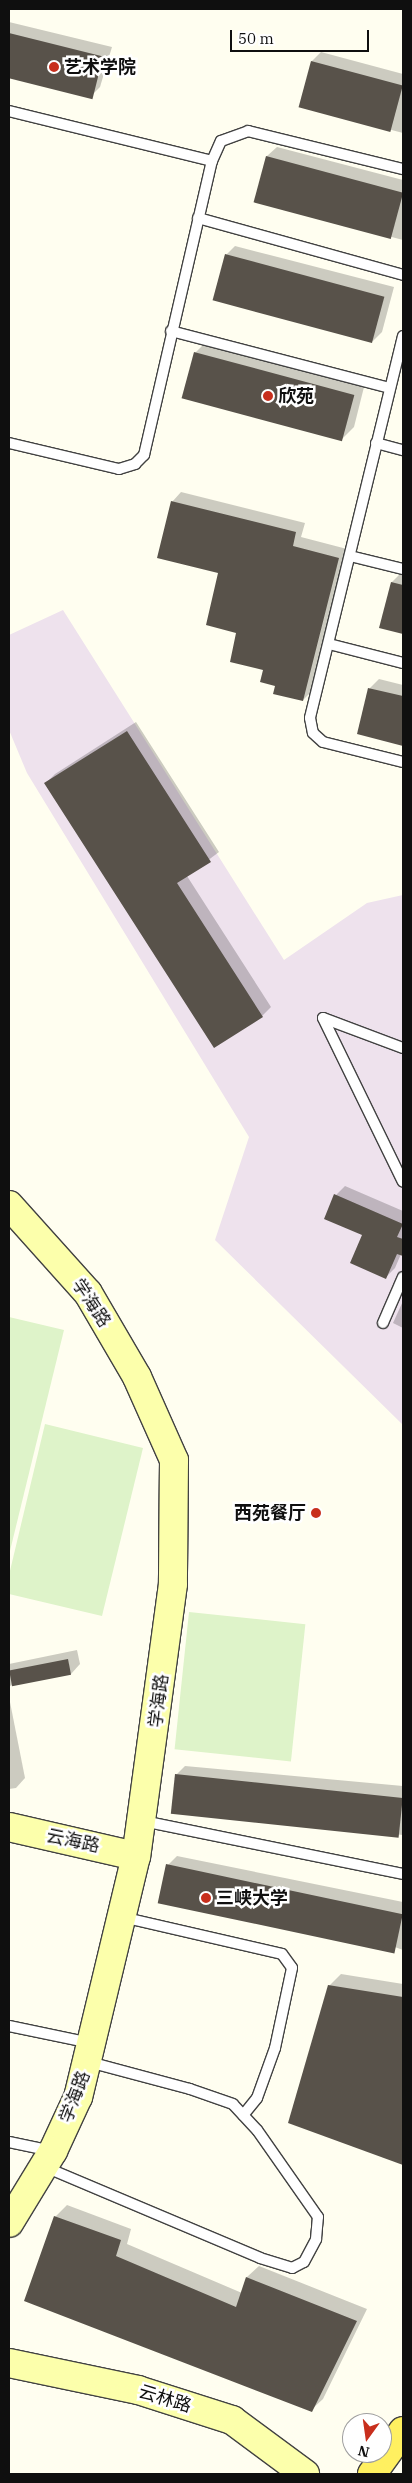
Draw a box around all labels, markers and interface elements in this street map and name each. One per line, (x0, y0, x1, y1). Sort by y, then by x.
scale bar (232, 20, 371, 52)
text: 50 m (238, 29, 274, 48)
place label: 艺术学院 (64, 56, 136, 78)
marker: 艺术学院 (48, 61, 60, 73)
place label: 欣苑 (278, 385, 314, 407)
marker: 欣苑 (262, 390, 274, 402)
street label: 学海路 (67, 1275, 115, 1331)
place label: 西苑餐厅 (234, 1502, 306, 1524)
marker: 西苑餐厅 (310, 1507, 322, 1519)
street label: 学海路 (145, 1673, 173, 1729)
street label: 云海路 (44, 1825, 102, 1857)
place label: 三峡大学 (216, 1887, 288, 1909)
marker: 三峡大学 (200, 1892, 212, 1904)
street label: 学海路 (55, 2068, 95, 2126)
street label: 云林路 (136, 2381, 194, 2417)
north arrow (342, 2413, 392, 2463)
text: N (356, 2442, 371, 2462)

